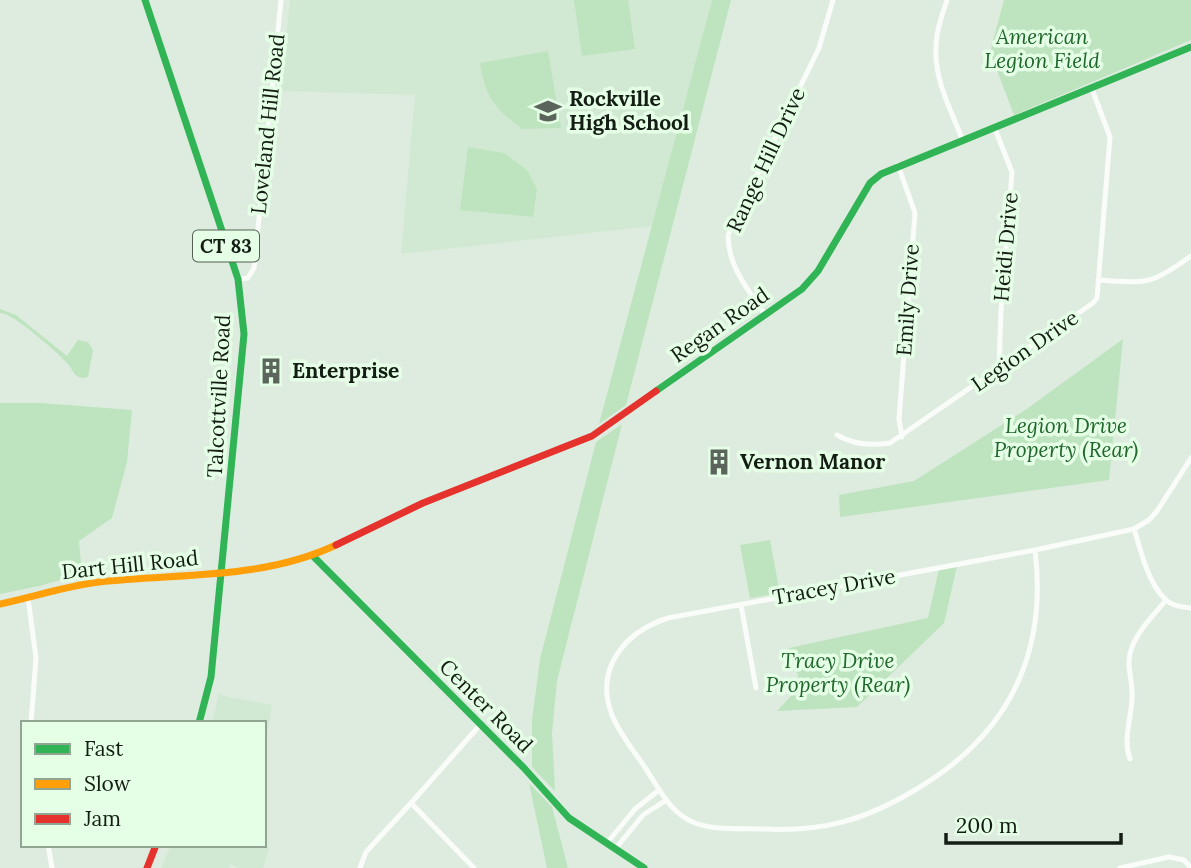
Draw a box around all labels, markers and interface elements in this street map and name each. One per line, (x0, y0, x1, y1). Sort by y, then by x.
park label: American Legion Field (984, 23, 1100, 74)
street label: Loveland Hill Road (245, 32, 290, 216)
street label: Range Hill Drive (720, 83, 811, 237)
place label: Rockville High School (569, 85, 690, 136)
school or university icon: Rockville High School (533, 96, 563, 126)
street label: Heidi Drive (987, 191, 1024, 303)
road number: CT 83 (193, 230, 259, 262)
street label: Emily Drive (890, 243, 925, 357)
street label: Regan Road (665, 281, 774, 368)
street label: Legion Drive (966, 304, 1083, 397)
street label: Talcottville Road (201, 314, 236, 478)
building icon: Enterprise (256, 356, 286, 386)
place label: Enterprise (292, 357, 399, 384)
park label: Legion Drive Property (Rear) (994, 412, 1138, 463)
building icon: Vernon Manor (704, 447, 734, 477)
place label: Vernon Manor (740, 448, 885, 475)
street label: Dart Hill Road (60, 544, 200, 585)
street label: Tracey Drive (770, 562, 898, 611)
park label: Tracy Drive Property (Rear) (766, 647, 910, 698)
street label: Center Road (434, 653, 539, 758)
legend (21, 721, 266, 847)
text: Fast (84, 735, 124, 762)
text: Slow (84, 770, 131, 797)
scale bar (946, 802, 1121, 846)
text: Jam (83, 805, 121, 832)
text: 200 m (956, 812, 1018, 839)

